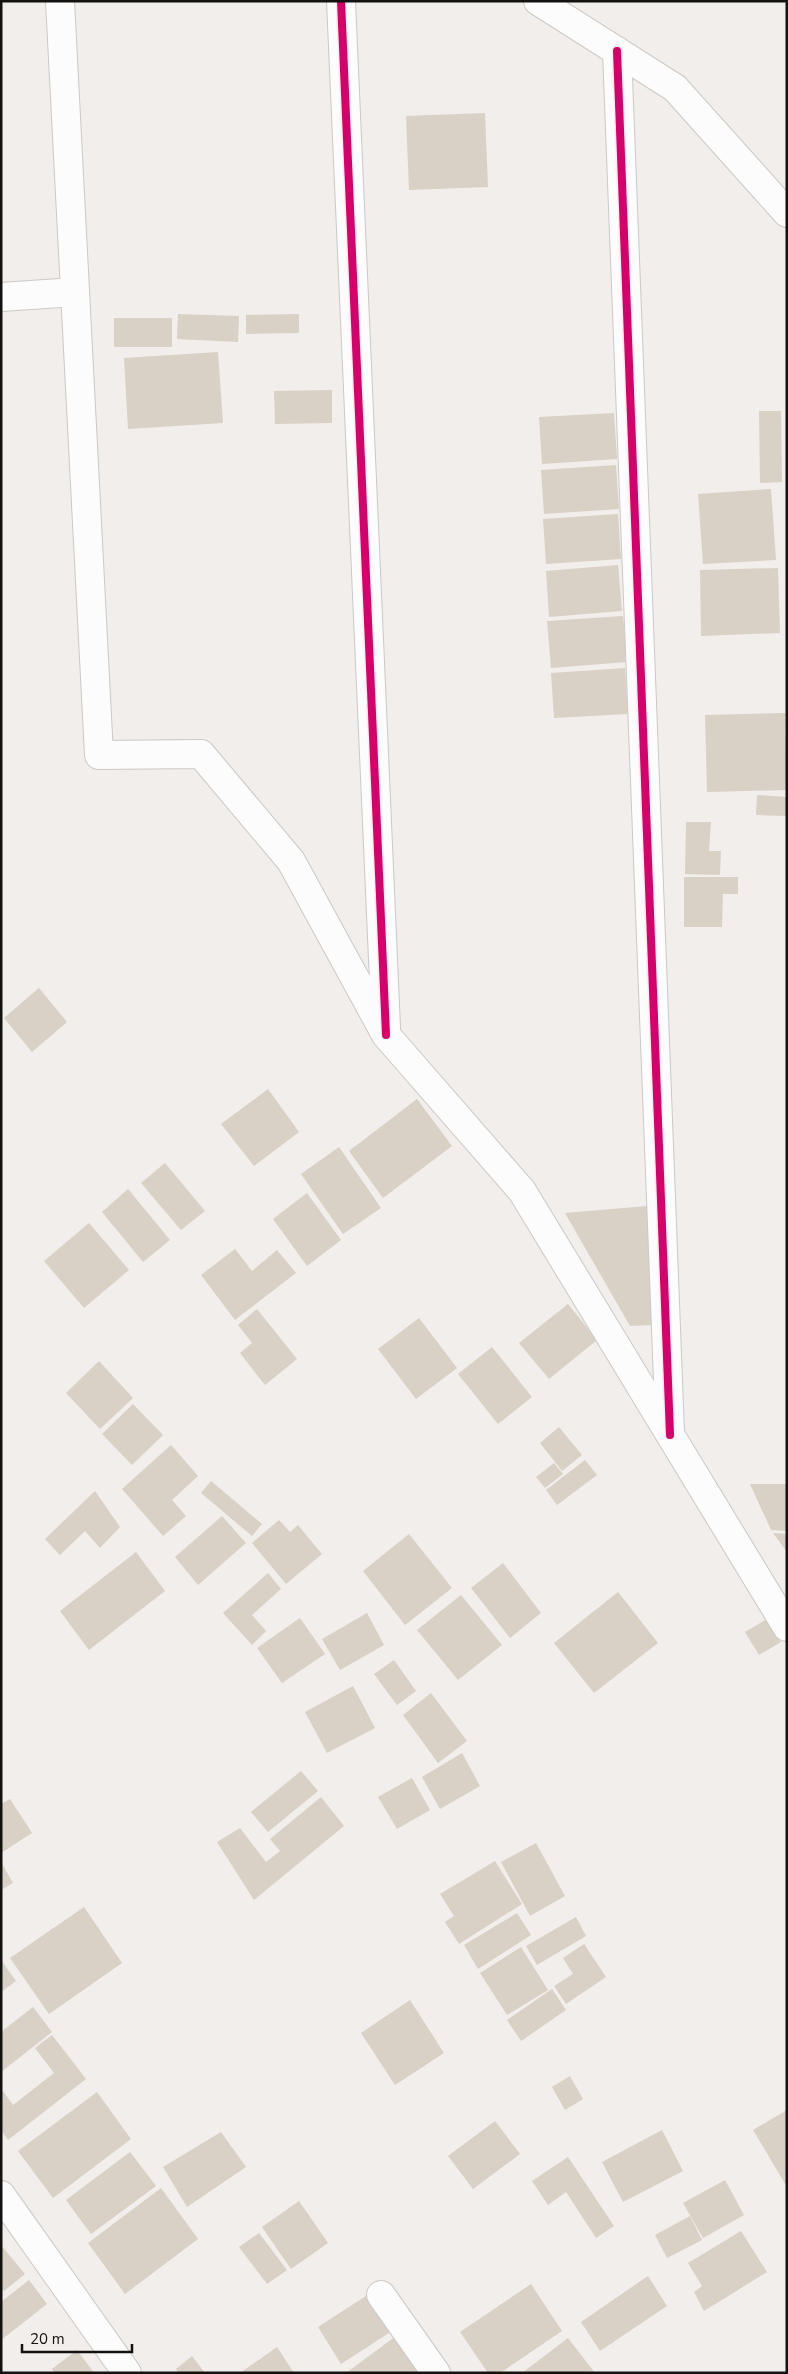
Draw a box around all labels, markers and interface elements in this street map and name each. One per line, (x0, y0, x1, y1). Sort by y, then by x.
scale bar (22, 2322, 132, 2354)
text: 20 m (30, 2329, 65, 2349)

